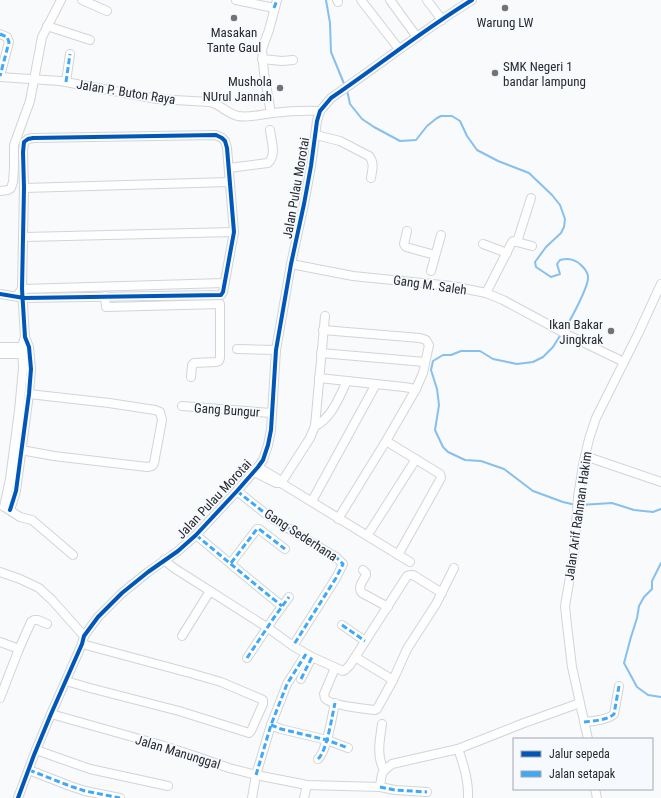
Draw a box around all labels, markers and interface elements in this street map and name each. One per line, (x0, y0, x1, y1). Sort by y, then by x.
marker: Warung LW (500, 3, 510, 13)
marker: Masakan Tante Gaul (229, 13, 239, 23)
place label: Warung LW (476, 15, 534, 30)
place label: Masakan Tante Gaul (207, 25, 261, 55)
place label: SMK Negeri 1 bandar lampung (503, 59, 586, 89)
marker: SMK Negeri 1 bandar lampung (490, 68, 500, 78)
place label: Mushola NUrul Jannah (203, 74, 272, 104)
street label: Jalan P. Buton Raya (75, 77, 177, 107)
marker: Mushola NUrul Jannah (275, 83, 285, 93)
street label: Jalan Pulau Morotai (280, 136, 312, 240)
street label: Gang M. Saleh (392, 272, 468, 298)
place label: Ikan Bakar Jingkrak (549, 317, 603, 347)
marker: Ikan Bakar Jingkrak (606, 326, 616, 336)
street label: Gang Bungur (194, 400, 260, 420)
street label: Jalan Arif Rahman Hakim (562, 451, 594, 581)
street label: Jalan Pulau Morotai (173, 456, 255, 542)
street label: Gang Sederhana (262, 506, 340, 564)
street label: Jalan Manunggal (134, 732, 222, 772)
legend (513, 738, 653, 790)
text: Jalur sepeda (549, 747, 610, 761)
text: Jalan setapak (549, 767, 616, 781)

